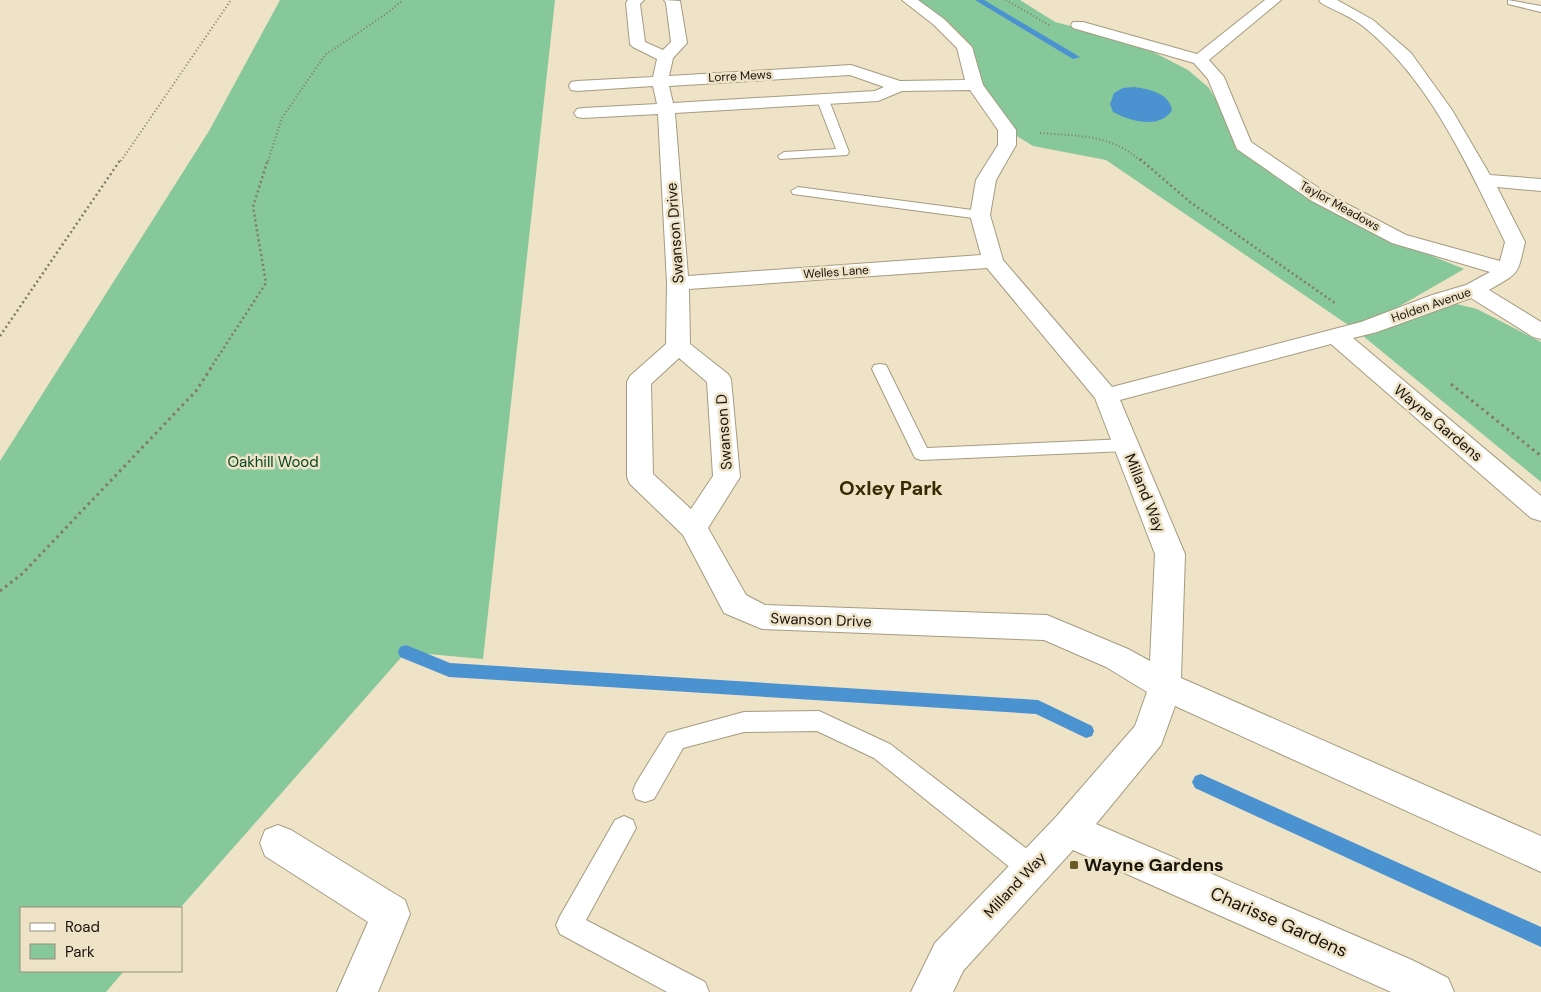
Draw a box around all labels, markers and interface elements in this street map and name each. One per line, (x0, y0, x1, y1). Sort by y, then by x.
street label: Lorre Mews (708, 66, 772, 86)
street label: Taylor Meadows (1297, 177, 1383, 235)
street label: Swanson Drive (661, 182, 689, 284)
street label: Welles Lane (803, 262, 870, 282)
street label: Holden Avenue (1389, 284, 1473, 326)
street label: Wayne Gardens (1389, 380, 1487, 466)
street label: Swanson D (711, 393, 737, 471)
street label: Milland Way (1120, 451, 1170, 536)
park label: Oakhill Wood (227, 452, 319, 472)
district label: Oxley Park (839, 475, 943, 501)
street label: Swanson Drive (770, 608, 872, 632)
street label: Milland Way (979, 847, 1051, 922)
place label: Wayne Gardens (1084, 853, 1224, 877)
marker: Wayne Gardens (1068, 859, 1080, 871)
street label: Charisse Gardens (1207, 881, 1351, 963)
legend (20, 907, 182, 972)
text: Road (65, 917, 100, 937)
text: Park (65, 942, 95, 962)

